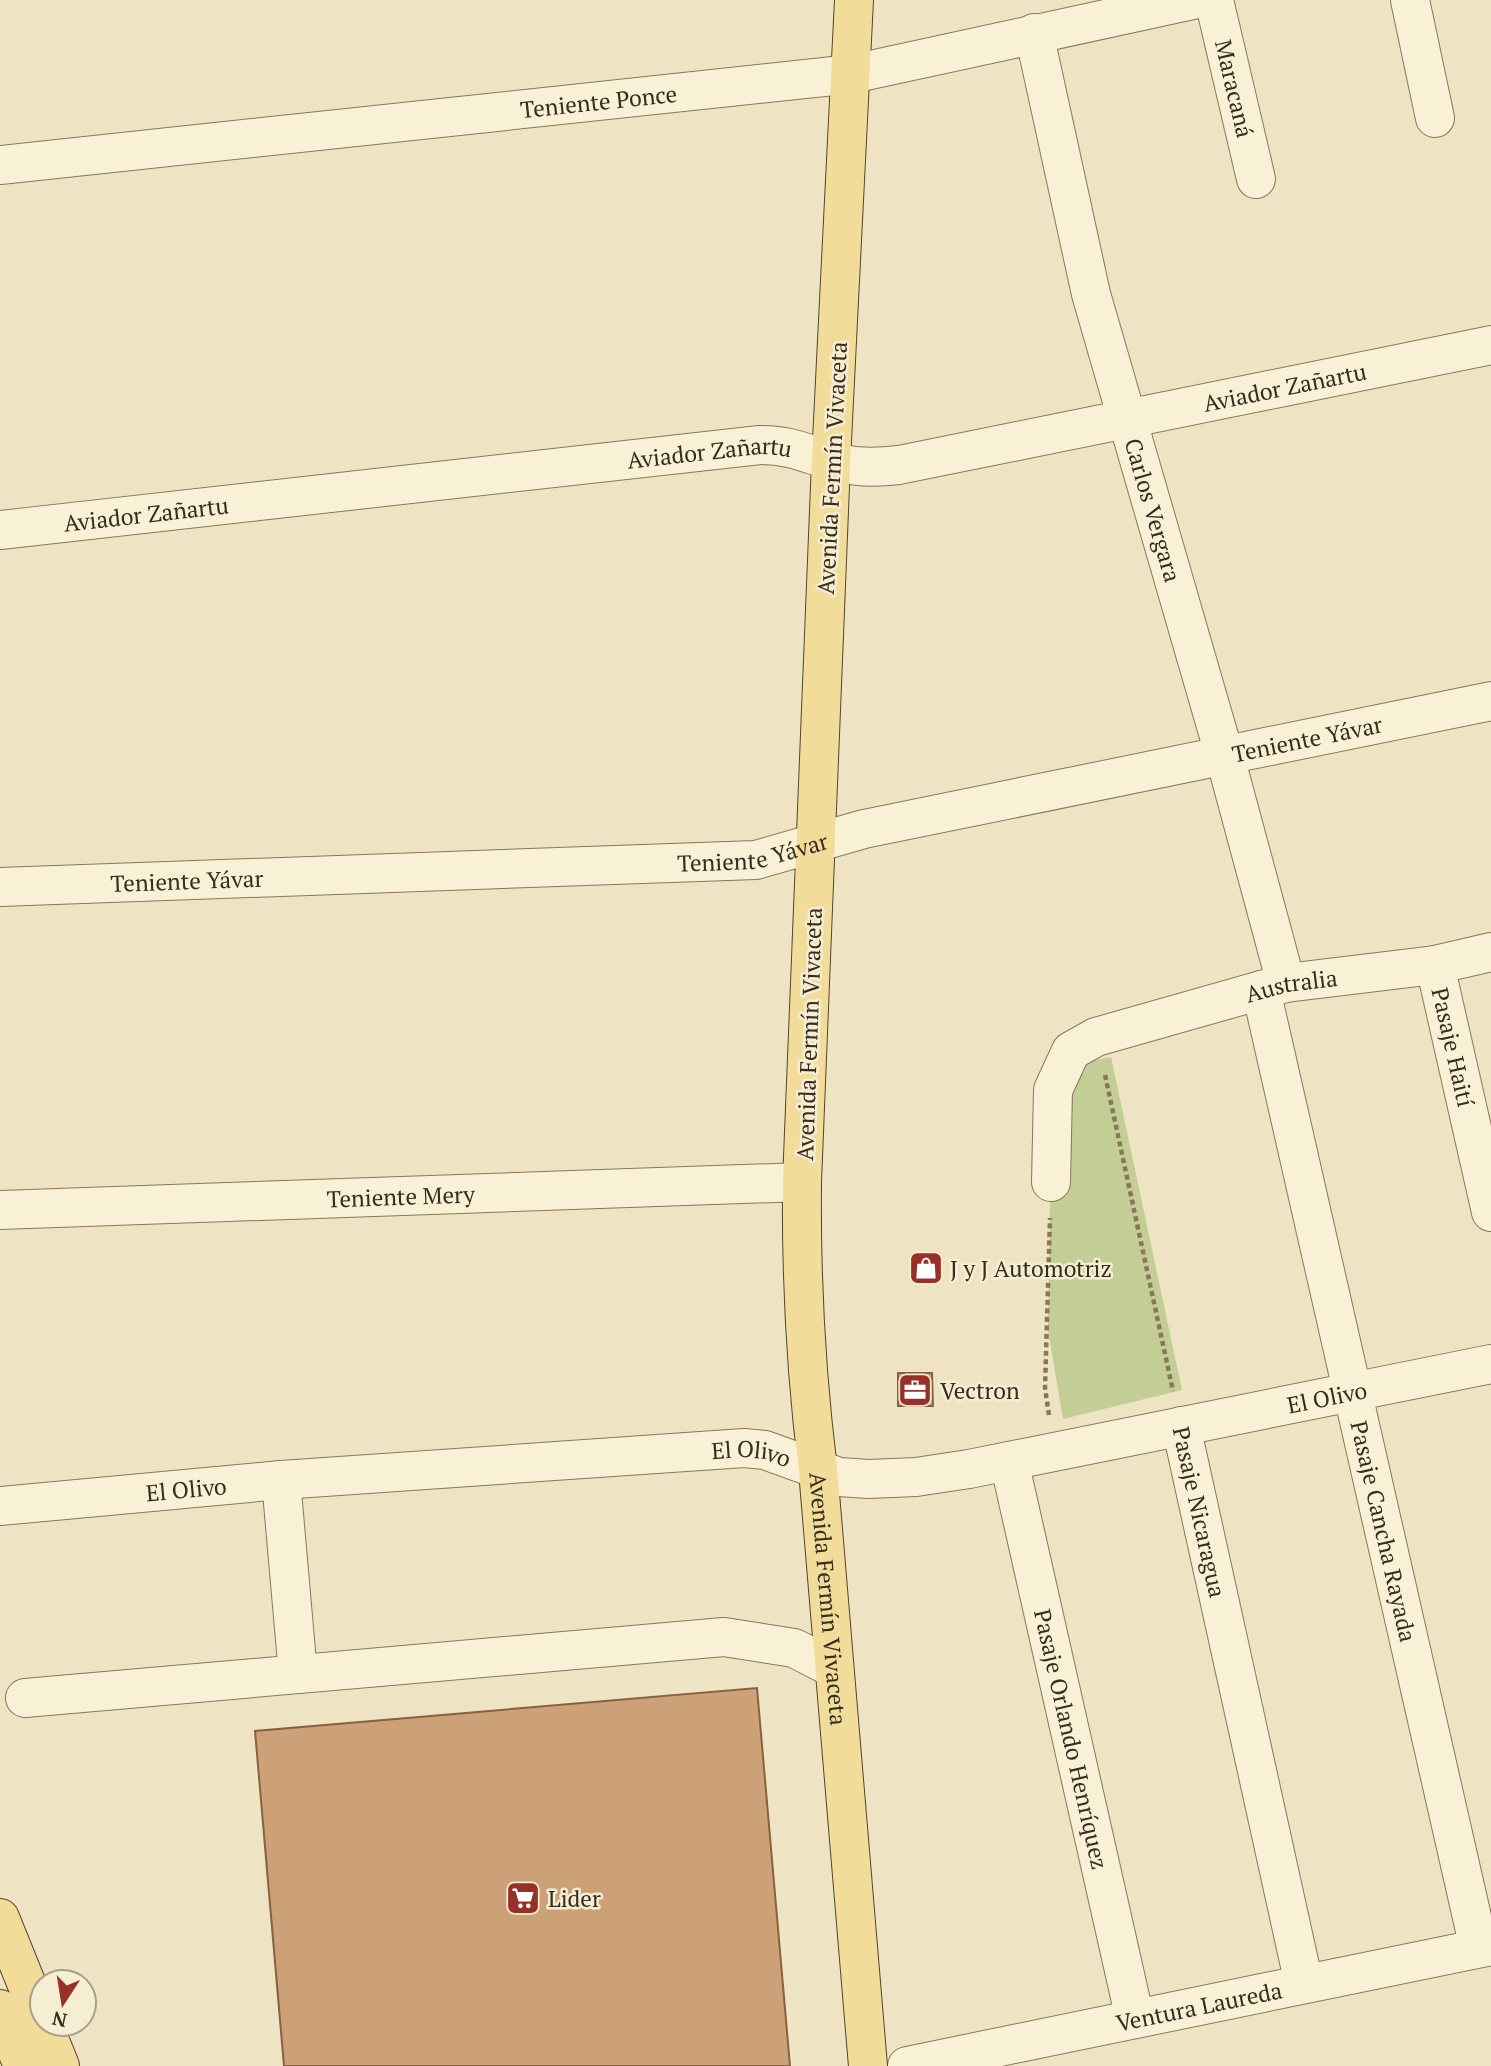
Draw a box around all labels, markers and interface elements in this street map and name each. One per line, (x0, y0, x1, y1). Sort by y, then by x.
street label: Maracaná (1208, 37, 1261, 141)
street label: Teniente Ponce (519, 77, 678, 125)
street label: Avenida Fermín Vivaceta (810, 340, 854, 595)
street label: Aviador Zañartu (1200, 355, 1369, 418)
street label: Aviador Zañartu (625, 429, 795, 475)
street label: Carlos Vergara (1118, 435, 1189, 586)
street label: Aviador Zañartu (62, 489, 230, 538)
street label: Teniente Yávar (1229, 708, 1385, 769)
street label: Teniente Yávar (677, 825, 832, 878)
street label: Teniente Yávar (110, 862, 264, 899)
street label: Avenida Fermín Vivaceta (789, 906, 829, 1161)
street label: Australia (1242, 961, 1339, 1009)
street label: Pasaje Haití (1425, 984, 1482, 1110)
street label: Teniente Mery (326, 1178, 476, 1214)
shop icon: J y J Automotriz (907, 1249, 945, 1287)
place label: J y J Automotriz (950, 1253, 1112, 1284)
office icon: Vectron (896, 1371, 934, 1409)
street label: El Olivo (1284, 1374, 1370, 1420)
place label: Vectron (940, 1375, 1020, 1406)
street label: Pasaje Cancha Rayada (1344, 1417, 1424, 1645)
street label: Pasaje Nicaragua (1166, 1424, 1234, 1601)
street label: El Olivo (710, 1432, 796, 1474)
street label: El Olivo (145, 1470, 228, 1508)
street label: Avenida Fermín Vivaceta (803, 1471, 855, 1727)
street label: Pasaje Orlando Henríquez (1027, 1606, 1116, 1872)
supermarket icon: Lider (504, 1879, 542, 1917)
place label: Lider (548, 1883, 601, 1914)
north arrow (28, 1968, 98, 2038)
street label: Ventura Laureda (1113, 1974, 1285, 2038)
text: N (49, 2006, 69, 2034)

